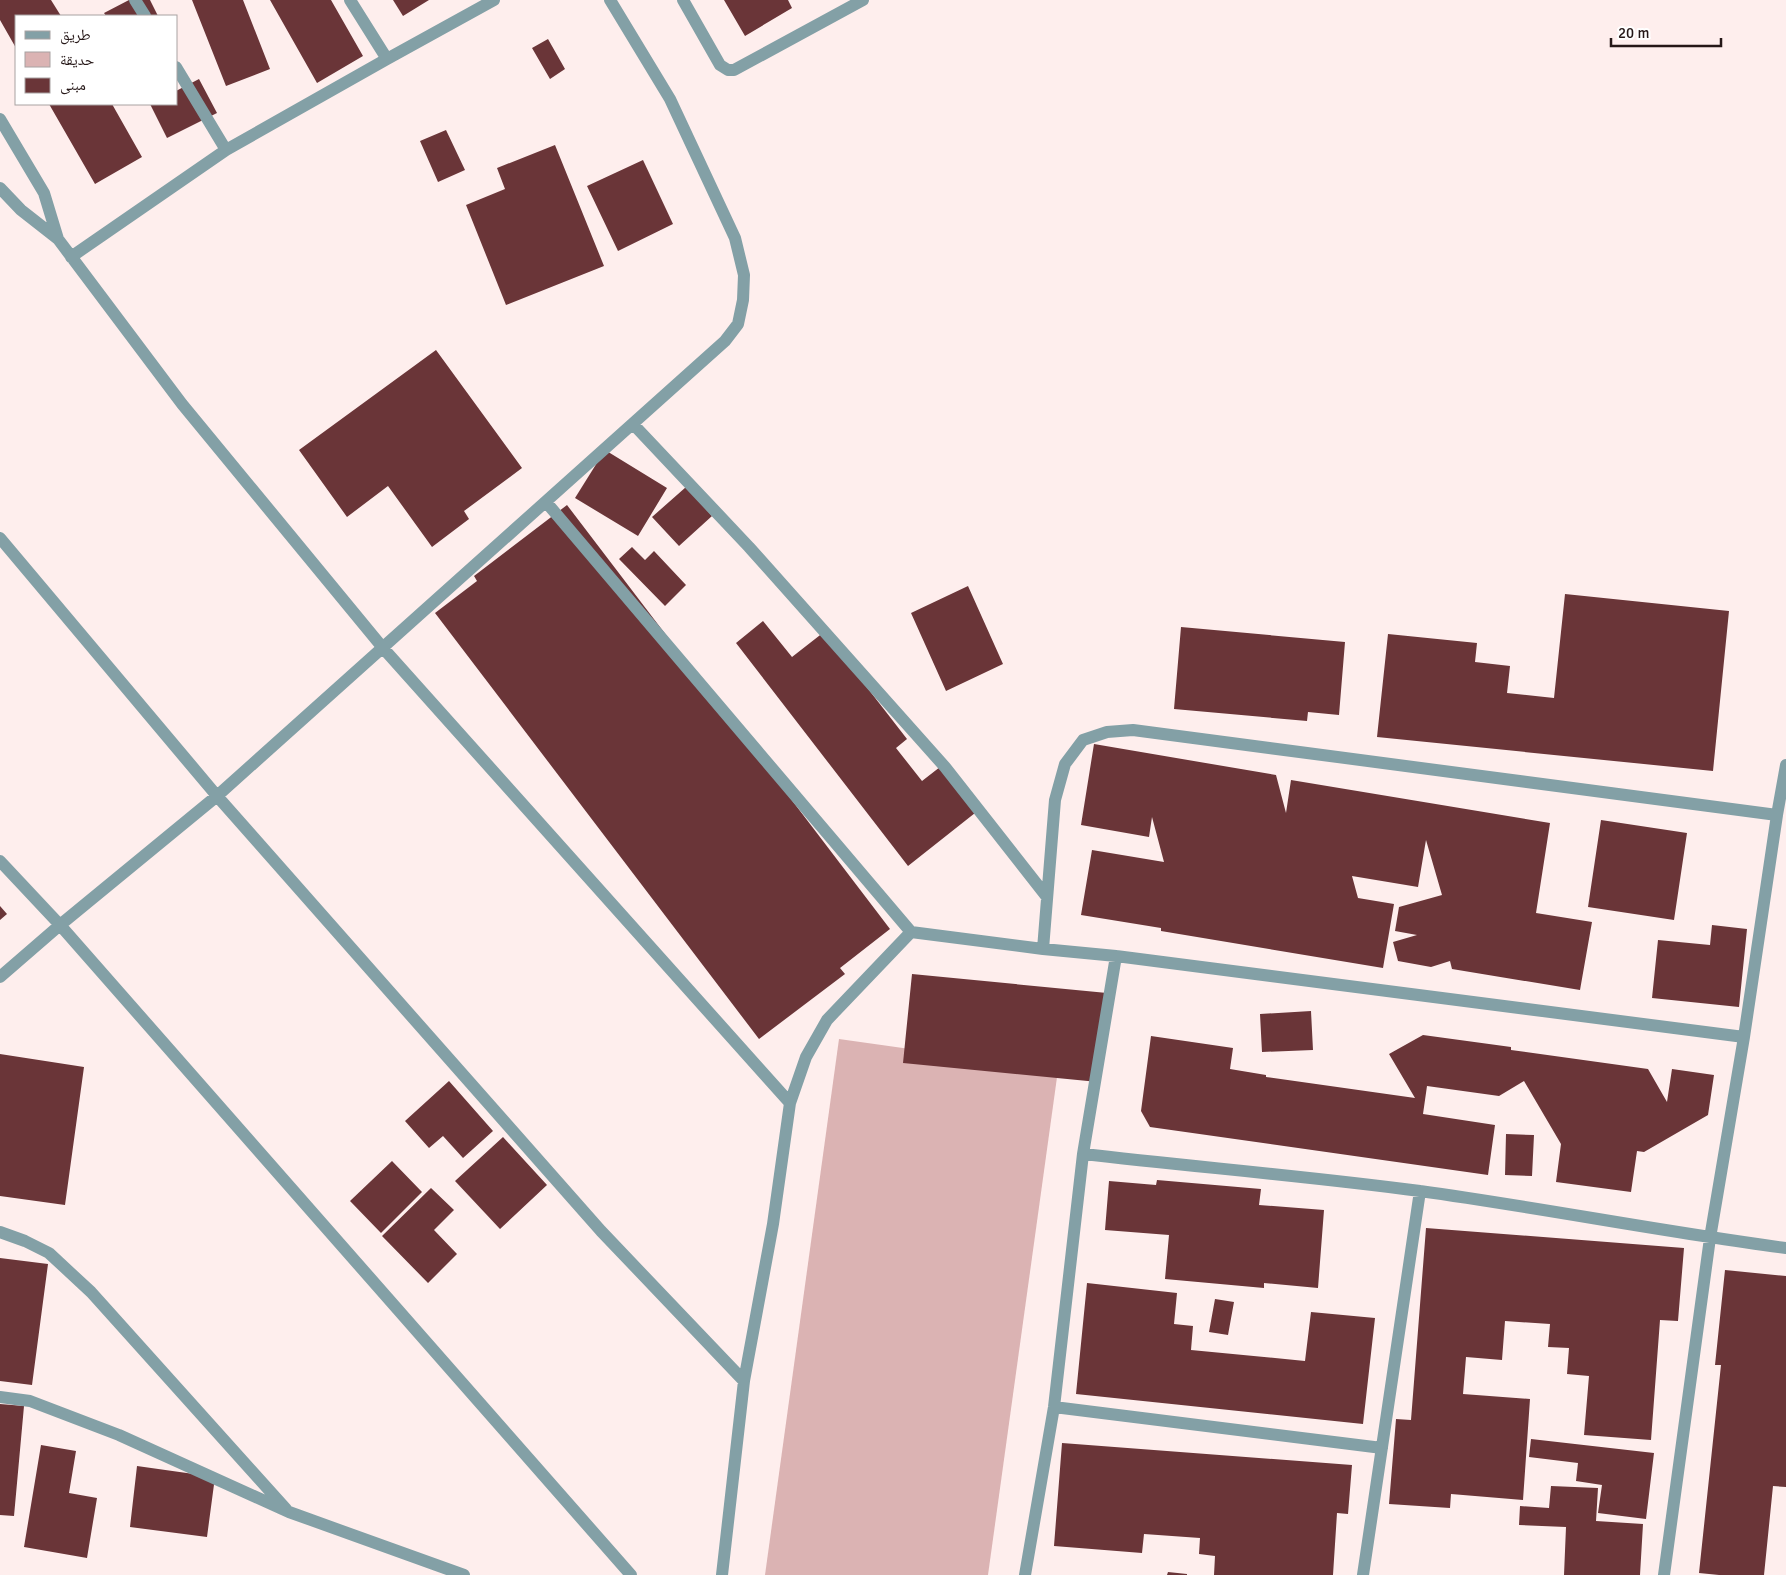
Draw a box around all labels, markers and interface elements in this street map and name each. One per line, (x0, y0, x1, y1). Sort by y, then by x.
legend (15, 15, 178, 105)
scale bar (1611, 15, 1721, 47)
text: 20 m (1618, 24, 1649, 42)
text: طريق (60, 26, 91, 45)
text: حديقة (60, 51, 95, 69)
text: مبنى (60, 76, 86, 95)

